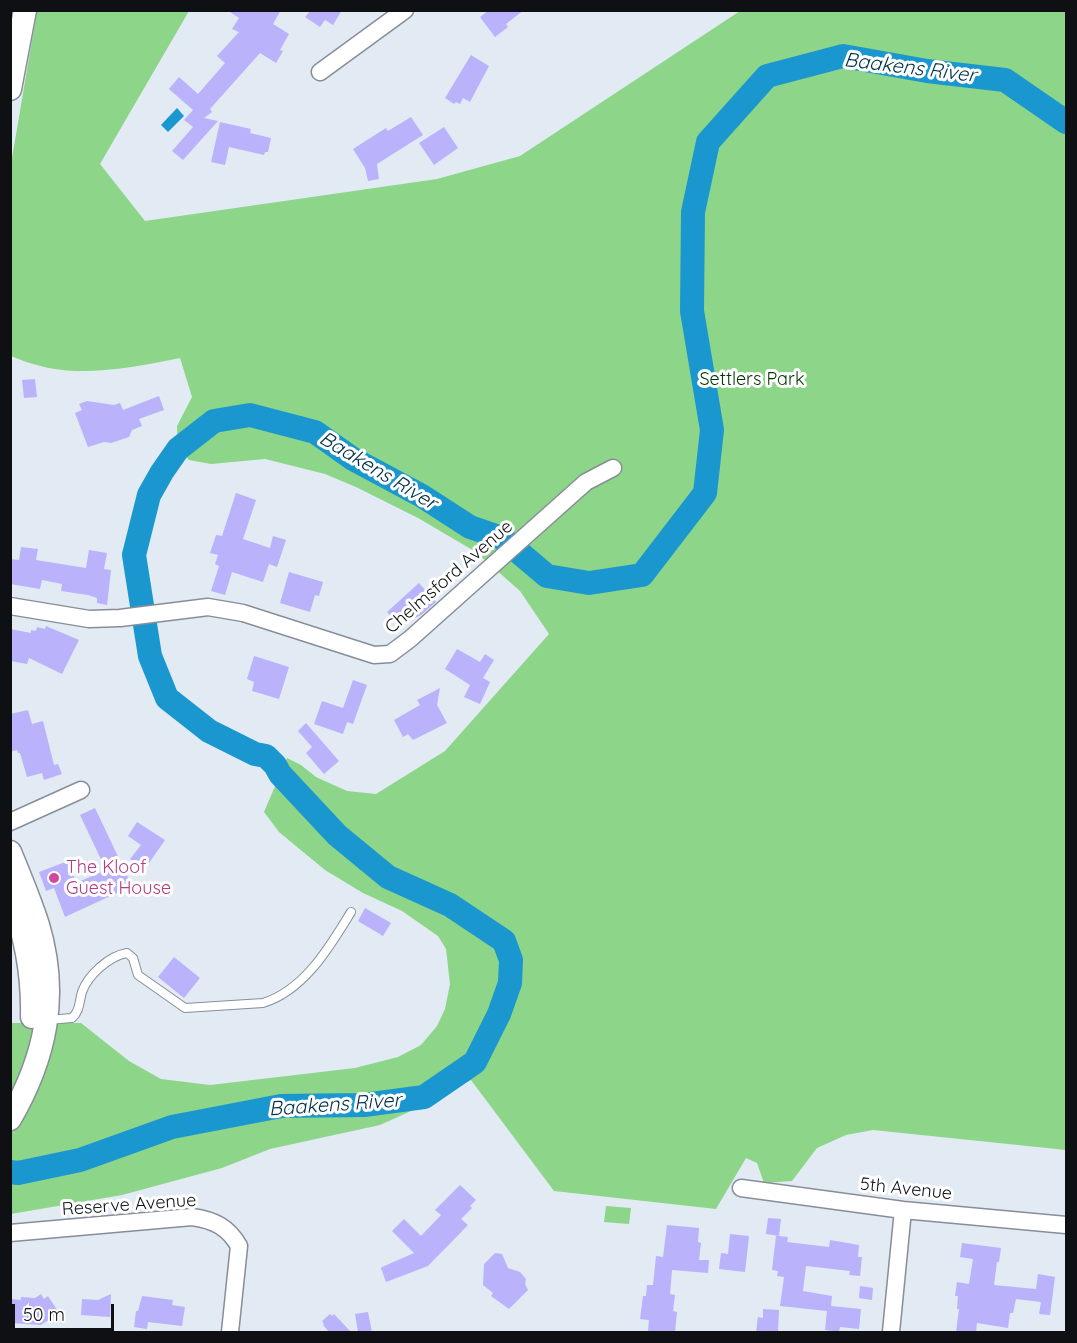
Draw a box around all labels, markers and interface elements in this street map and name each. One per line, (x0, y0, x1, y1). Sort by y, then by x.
water label: Baakens River (843, 48, 977, 88)
park label: Settlers Park (699, 369, 805, 391)
water label: Baakens River (315, 427, 441, 515)
street label: Chelmsford Avenue (381, 516, 517, 638)
place label: The Kloof Guest House (66, 857, 171, 900)
marker: The Kloof Guest House (47, 871, 61, 885)
water label: Baakens River (268, 1088, 402, 1122)
street label: 5th Avenue (859, 1173, 953, 1205)
street label: Reserve Avenue (61, 1190, 197, 1220)
scale bar (15, 1292, 117, 1330)
text: 50 m (23, 1303, 65, 1326)

